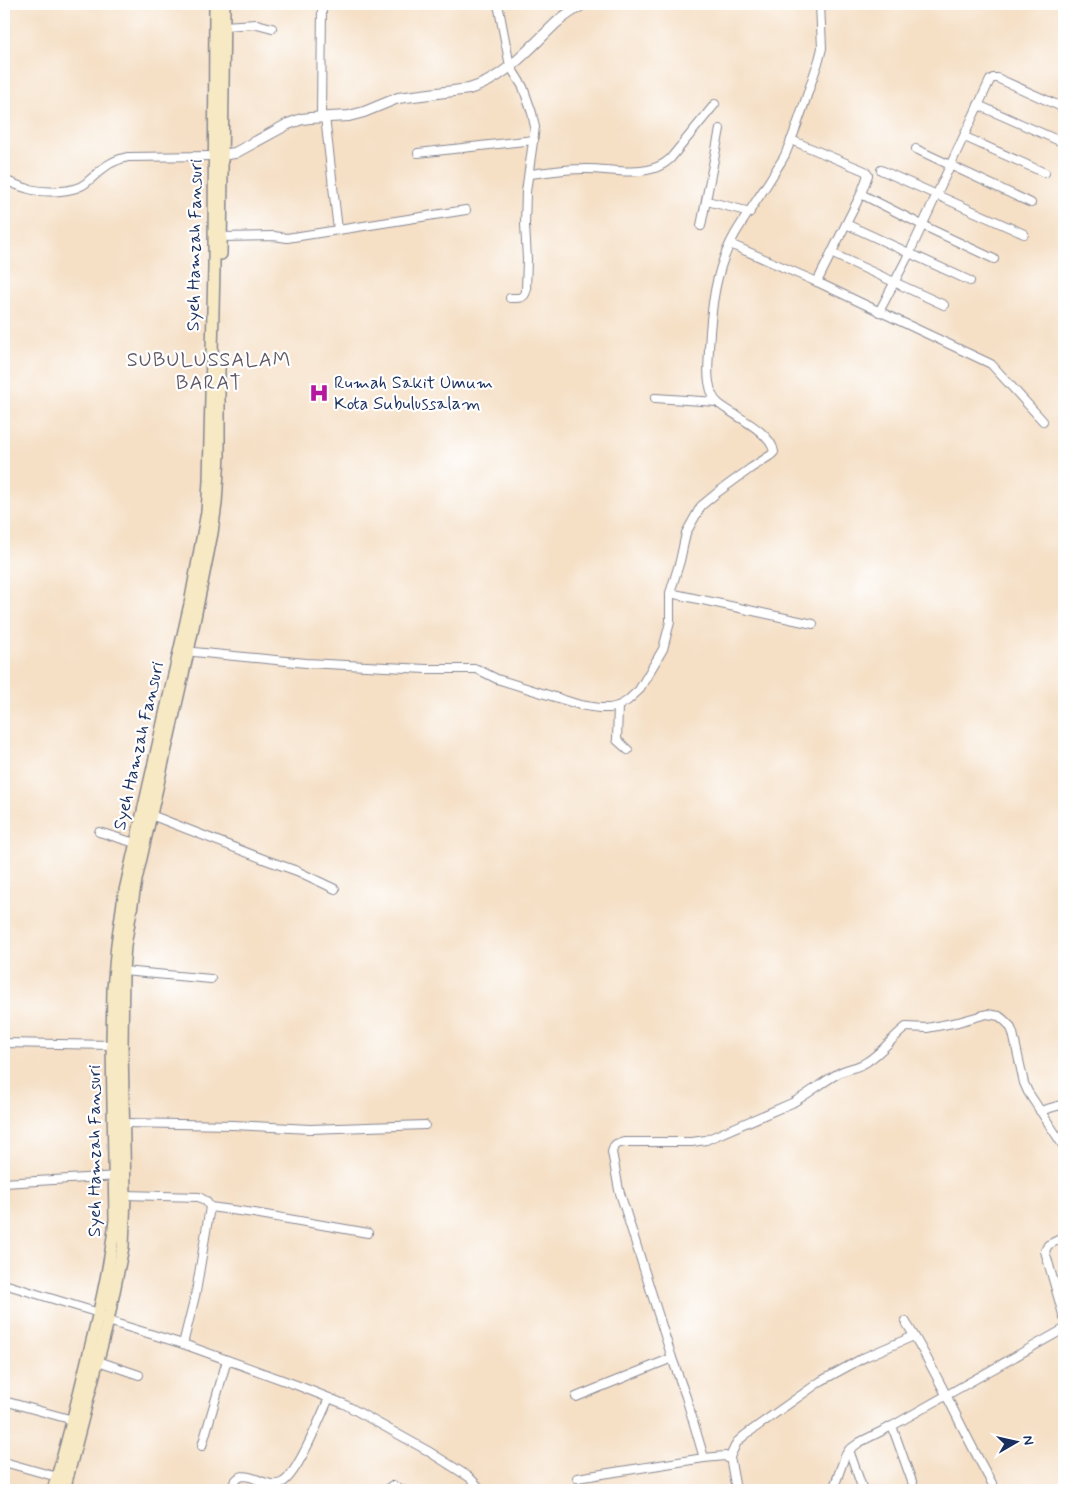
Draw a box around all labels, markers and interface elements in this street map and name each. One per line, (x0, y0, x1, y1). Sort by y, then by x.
street label: Syeh Hamzah Fansuri (181, 159, 209, 331)
district label: SUBULUSSALAM BARAT (127, 347, 291, 397)
place label: Rumah Sakit Umum Kota Subulussalam (334, 371, 493, 416)
hospital icon: Rumah Sakit Umum Kota Subulussalam (308, 382, 330, 404)
street label: Syeh Hamzah Fansuri (108, 659, 170, 833)
street label: Syeh Hamzah Fansuri (83, 1065, 107, 1237)
north arrow (990, 1416, 1040, 1466)
text: N (1018, 1434, 1037, 1446)

